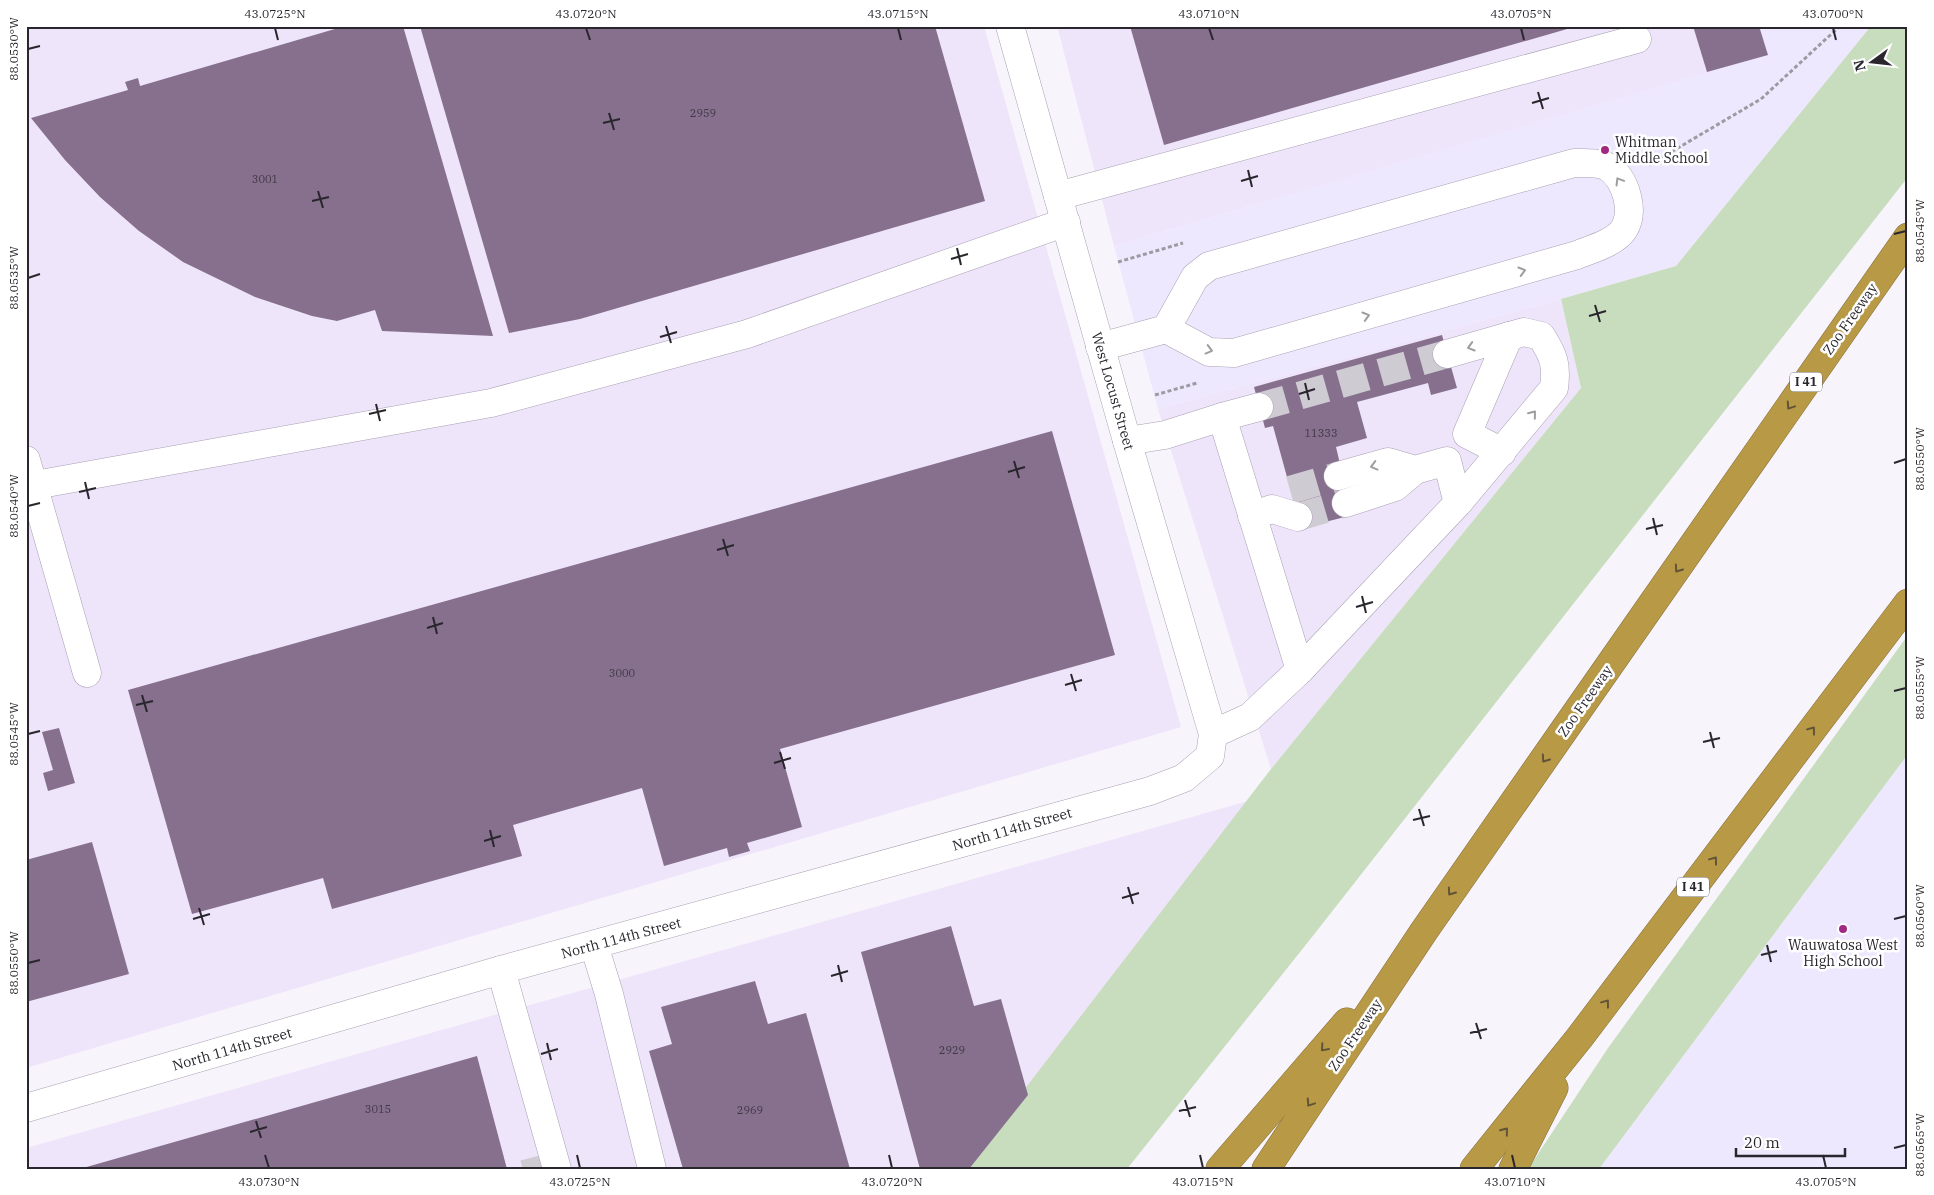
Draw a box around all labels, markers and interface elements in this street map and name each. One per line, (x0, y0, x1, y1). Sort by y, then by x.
text: 43.0725°N (244, 6, 306, 21)
text: 43.0720°N (555, 6, 617, 21)
text: 43.0715°N (867, 6, 929, 21)
text: 43.0710°N (1178, 6, 1240, 21)
text: 43.0705°N (1490, 6, 1552, 21)
text: 43.0700°N (1802, 6, 1864, 21)
text: 88.0530°W (6, 17, 21, 81)
north arrow (1846, 38, 1896, 88)
text: N (1849, 58, 1870, 73)
house number: 2959 (690, 106, 716, 120)
place label: Whitman Middle School (1615, 133, 1708, 167)
marker: Whitman Middle School (1599, 144, 1611, 156)
house number: 3001 (252, 172, 278, 186)
one-way arrow (1616, 177, 1626, 186)
text: 88.0545°W (1912, 199, 1927, 263)
text: 88.0535°W (6, 246, 21, 310)
one-way arrow (1518, 266, 1526, 276)
street label: Zoo Freeway (1819, 279, 1882, 358)
one-way arrow (1362, 312, 1370, 322)
street label: West Locust Street (1088, 330, 1138, 452)
one-way arrow (1468, 341, 1476, 351)
one-way arrow (1205, 345, 1213, 355)
road number: I 41 (1790, 372, 1822, 392)
one-way arrow (1787, 400, 1796, 410)
one-way arrow (1527, 411, 1536, 420)
house number: 11333 (1305, 426, 1338, 440)
text: 88.0550°W (1912, 427, 1927, 491)
one-way arrow (1370, 460, 1379, 470)
text: 88.0540°W (6, 474, 21, 538)
one-way arrow (1675, 563, 1684, 572)
text: 88.0555°W (1912, 656, 1927, 720)
street label: Zoo Freeway (1554, 661, 1617, 740)
house number: 3000 (609, 666, 636, 680)
text: 88.0545°W (6, 702, 21, 766)
one-way arrow (1806, 726, 1815, 736)
one-way arrow (1542, 753, 1551, 763)
street label: North 114th Street (950, 803, 1074, 855)
one-way arrow (1708, 856, 1717, 866)
road number: I 41 (1677, 878, 1709, 896)
text: 88.0560°W (1912, 884, 1927, 948)
one-way arrow (1448, 886, 1457, 896)
street label: North 114th Street (559, 913, 683, 963)
marker: Wauwatosa West High School (1837, 923, 1849, 935)
text: 88.0550°W (6, 931, 21, 995)
place label: Wauwatosa West High School (1788, 936, 1898, 970)
street label: Zoo Freeway (1324, 995, 1386, 1075)
one-way arrow (1600, 1000, 1608, 1009)
street label: North 114th Street (170, 1023, 294, 1075)
one-way arrow (1321, 1042, 1330, 1051)
house number: 2929 (939, 1043, 965, 1057)
one-way arrow (1307, 1097, 1316, 1107)
house number: 3015 (365, 1102, 391, 1116)
house number: 2969 (737, 1103, 763, 1117)
text: 88.0565°W (1912, 1113, 1927, 1177)
scale bar (1736, 1125, 1845, 1157)
one-way arrow (1499, 1128, 1507, 1137)
text: 20 m (1744, 1133, 1780, 1152)
text: 43.0730°N (238, 1174, 300, 1189)
text: 43.0725°N (549, 1174, 611, 1189)
text: 43.0720°N (861, 1174, 923, 1189)
text: 43.0715°N (1172, 1174, 1234, 1189)
text: 43.0710°N (1484, 1174, 1546, 1189)
text: 43.0705°N (1795, 1174, 1857, 1189)

